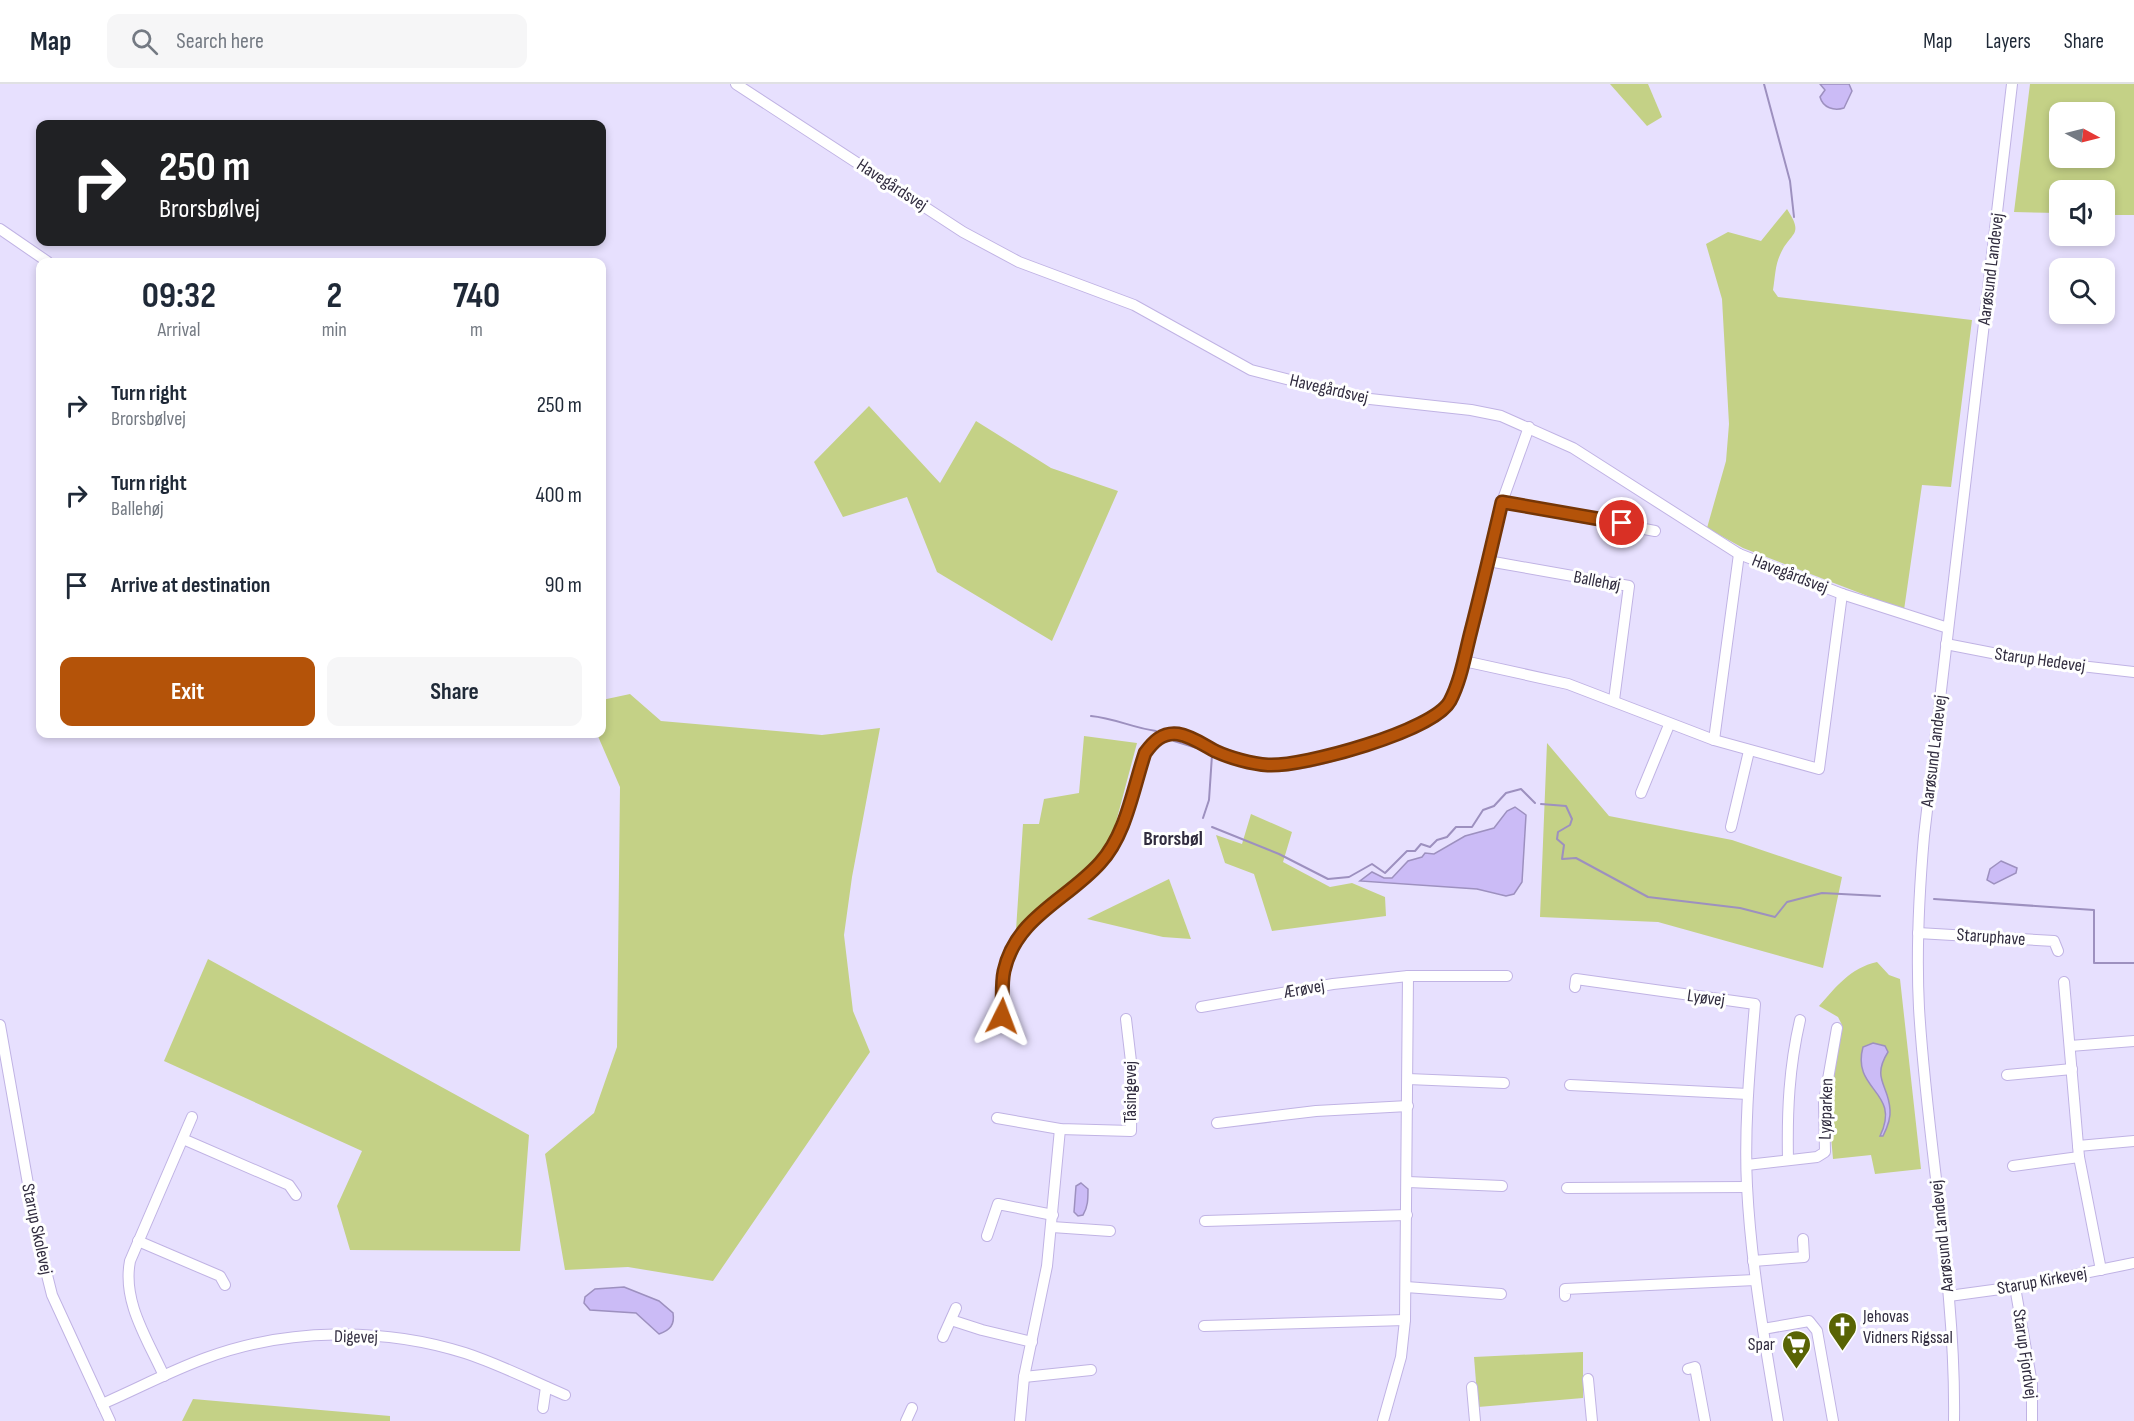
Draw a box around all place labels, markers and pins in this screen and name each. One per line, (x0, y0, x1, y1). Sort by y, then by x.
pin (1596, 497, 1647, 548)
place label: Jehovas Vidners Rigssal (1862, 1306, 1953, 1348)
church icon: Jehovas Vidners Rigssal (1826, 1310, 1858, 1352)
supermarket icon: Spar (1780, 1328, 1812, 1370)
place label: Spar (1748, 1334, 1775, 1355)

